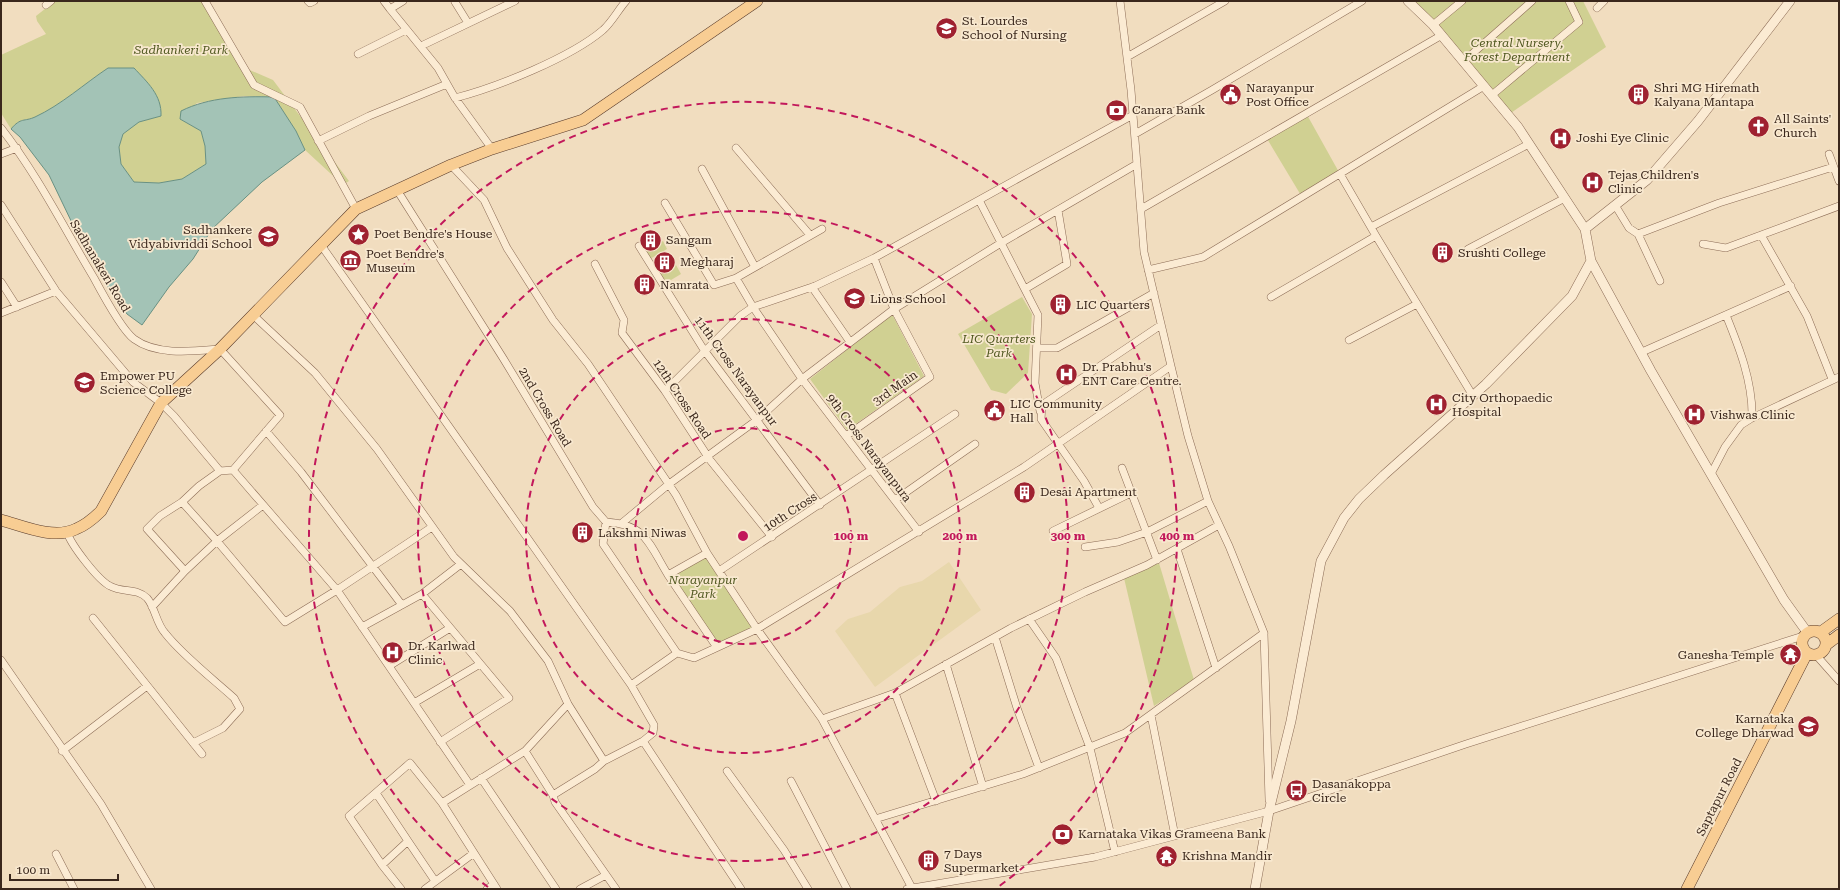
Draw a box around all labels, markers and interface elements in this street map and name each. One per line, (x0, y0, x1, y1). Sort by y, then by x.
place label: St. Lourdes School of Nursing (962, 14, 1067, 42)
school or university icon: St. Lourdes School of Nursing (933, 15, 959, 41)
park label: Central Nursery, Forest Department (1463, 36, 1571, 64)
park label: Sadhankeri Park (133, 43, 229, 57)
place label: Narayanpur Post Office (1246, 81, 1314, 109)
place label: Shri MG Hiremath Kalyana Mantapa (1654, 81, 1760, 109)
public building icon: Narayanpur Post Office (1217, 82, 1243, 108)
building icon: Shri MG Hiremath Kalyana Mantapa (1626, 82, 1652, 108)
bank icon: Canara Bank (1103, 97, 1129, 123)
place label: Canara Bank (1132, 103, 1206, 117)
place label: All Saints' Church (1774, 112, 1832, 140)
church icon: All Saints' Church (1746, 113, 1772, 139)
hospital icon: Joshi Eye Clinic (1548, 125, 1574, 151)
place label: Joshi Eye Clinic (1576, 131, 1669, 145)
place label: Tejas Children's Clinic (1608, 168, 1699, 196)
hospital icon: Tejas Children's Clinic (1580, 169, 1606, 195)
street label: Sadhanakeri Road (67, 217, 133, 315)
place icon: Poet Bendre's House (346, 221, 372, 247)
place label: Sadhankere Vidyabivriddi School (129, 223, 252, 251)
school or university icon: Sadhankere Vidyabivriddi School (255, 224, 281, 250)
place label: Poet Bendre's House (374, 227, 493, 241)
building icon: Sangam (638, 227, 664, 253)
place label: Sangam (666, 233, 712, 247)
building icon: Srushti College (1429, 240, 1455, 266)
place label: Srushti College (1458, 246, 1546, 260)
place label: Poet Bendre's Museum (366, 247, 445, 275)
museum icon: Poet Bendre's Museum (338, 248, 364, 274)
building icon: Megharaj (651, 249, 677, 275)
place label: Megharaj (680, 255, 734, 269)
building icon: Namrata (631, 272, 657, 298)
place label: Namrata (660, 278, 709, 292)
school or university icon: Lions School (842, 286, 868, 312)
place label: Lions School (870, 292, 946, 306)
building icon: LIC Quarters (1047, 292, 1073, 318)
place label: LIC Quarters (1076, 298, 1150, 312)
street label: 11th Cross Narayanpur (691, 313, 781, 429)
park label: LIC Quarters Park (961, 332, 1036, 360)
street label: 12th Cross Road (650, 356, 714, 442)
place label: Dr. Prabhu's ENT Care Centre. (1082, 360, 1182, 388)
hospital icon: Dr. Prabhu's ENT Care Centre. (1053, 361, 1079, 387)
street label: 2nd Cross Road (516, 365, 574, 449)
street label: 3rd Main (870, 367, 920, 409)
place label: Empower PU Science College (100, 369, 192, 397)
school or university icon: Empower PU Science College (71, 370, 97, 396)
street label: 9th Cross Narayanpura (824, 391, 915, 505)
place label: City Orthopaedic Hospital (1452, 391, 1553, 419)
hospital icon: City Orthopaedic Hospital (1423, 392, 1449, 418)
place label: LIC Community Hall (1010, 397, 1103, 425)
public building icon: LIC Community Hall (981, 398, 1007, 424)
hospital icon: Vishwas Clinic (1681, 402, 1707, 428)
place label: Vishwas Clinic (1710, 408, 1795, 422)
building icon: Desai Apartment (1012, 479, 1038, 505)
place label: Desai Apartment (1040, 485, 1137, 499)
street label: 10th Cross (761, 489, 820, 534)
building icon: Lakshmi Niwas (570, 520, 596, 546)
place label: Lakshmi Niwas (598, 526, 686, 540)
centre of rings (736, 529, 750, 543)
text: 100 m (834, 529, 869, 543)
text: 200 m (943, 529, 978, 543)
text: 300 m (1051, 529, 1086, 543)
text: 400 m (1160, 529, 1195, 543)
park label: Narayanpur Park (668, 573, 737, 601)
place label: Dr. Karlwad Clinic (408, 639, 476, 667)
hospital icon: Dr. Karlwad Clinic (379, 640, 405, 666)
temple icon: Ganesha Temple (1777, 642, 1803, 668)
place label: Ganesha Temple (1678, 648, 1774, 662)
place label: Karnataka College Dharwad (1695, 712, 1794, 740)
school or university icon: Karnataka College Dharwad (1796, 713, 1822, 739)
street label: Saptapur Road (1693, 755, 1745, 838)
place label: Dasanakoppa Circle (1312, 777, 1391, 805)
bus stop icon: Dasanakoppa Circle (1283, 778, 1309, 804)
bank icon: Karnataka Vikas Grameena Bank (1049, 821, 1075, 847)
place label: Karnataka Vikas Grameena Bank (1078, 827, 1267, 841)
temple icon: Krishna Mandir (1154, 843, 1180, 869)
place label: 7 Days Supermarket (944, 847, 1020, 875)
building icon: 7 Days Supermarket (916, 848, 942, 874)
place label: Krishna Mandir (1182, 849, 1272, 863)
scale bar (10, 856, 118, 882)
text: 100 m (16, 863, 50, 877)

